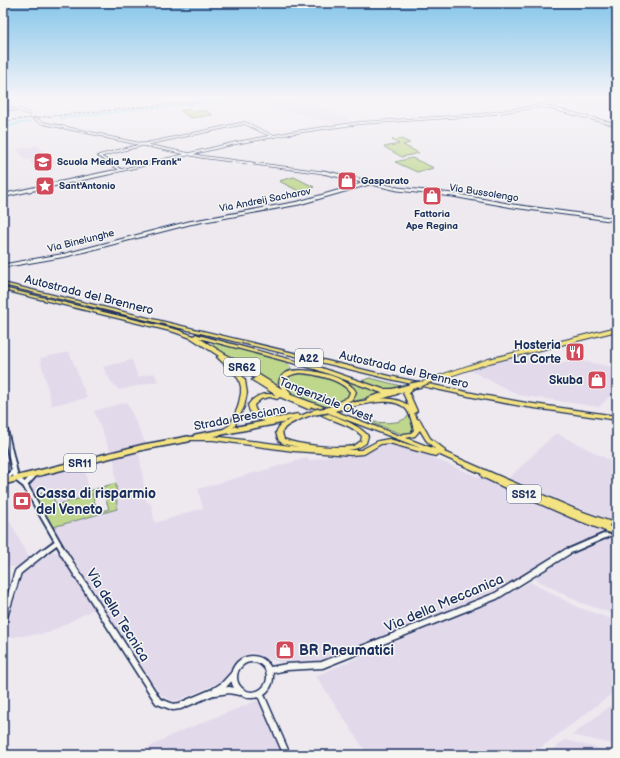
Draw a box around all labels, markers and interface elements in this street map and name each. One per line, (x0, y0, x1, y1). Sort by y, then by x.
school or university icon: Scuola Media "Anna Frank" (32, 151, 54, 173)
place label: Scuola Media "Anna Frank" (57, 156, 181, 168)
shop icon: Gasparato (336, 170, 358, 192)
place icon: Sant'Antonio (34, 175, 56, 197)
place label: Gasparato (361, 175, 409, 187)
place label: Sant'Antonio (59, 180, 116, 192)
street label: Via Bussolengo (448, 182, 520, 204)
street label: Via Andreij Sacharov (218, 185, 312, 215)
shop icon: Fattoria Ape Regina (421, 185, 443, 207)
place label: Fattoria Ape Regina (405, 208, 458, 232)
street label: Via Binelunghe (46, 227, 116, 255)
street label: Autostrada del Brennero (23, 272, 155, 318)
place label: Hosteria La Corte (513, 338, 561, 367)
restaurant icon: Hosteria La Corte (564, 341, 586, 363)
street label: Autostrada del Brennero (338, 348, 470, 392)
road number: A22 (295, 349, 323, 367)
road number: SR62 (224, 358, 260, 376)
shop icon: Skuba (586, 369, 608, 391)
place label: Skuba (549, 373, 583, 388)
street label: Tangenziale Ovest (277, 374, 376, 426)
street label: Strada Bresciana (193, 402, 288, 434)
road number: SR11 (64, 454, 96, 472)
place label: Cassa di risparmio del Veneto (36, 485, 156, 518)
road number: SS12 (507, 485, 541, 503)
bank icon: Cassa di risparmio del Veneto (11, 490, 33, 512)
street label: Via della Tecnica (83, 565, 153, 665)
street label: Via della Meccanica (382, 570, 506, 636)
shop icon: BR Pneumatici (274, 639, 296, 661)
place label: BR Pneumatici (299, 642, 394, 659)

